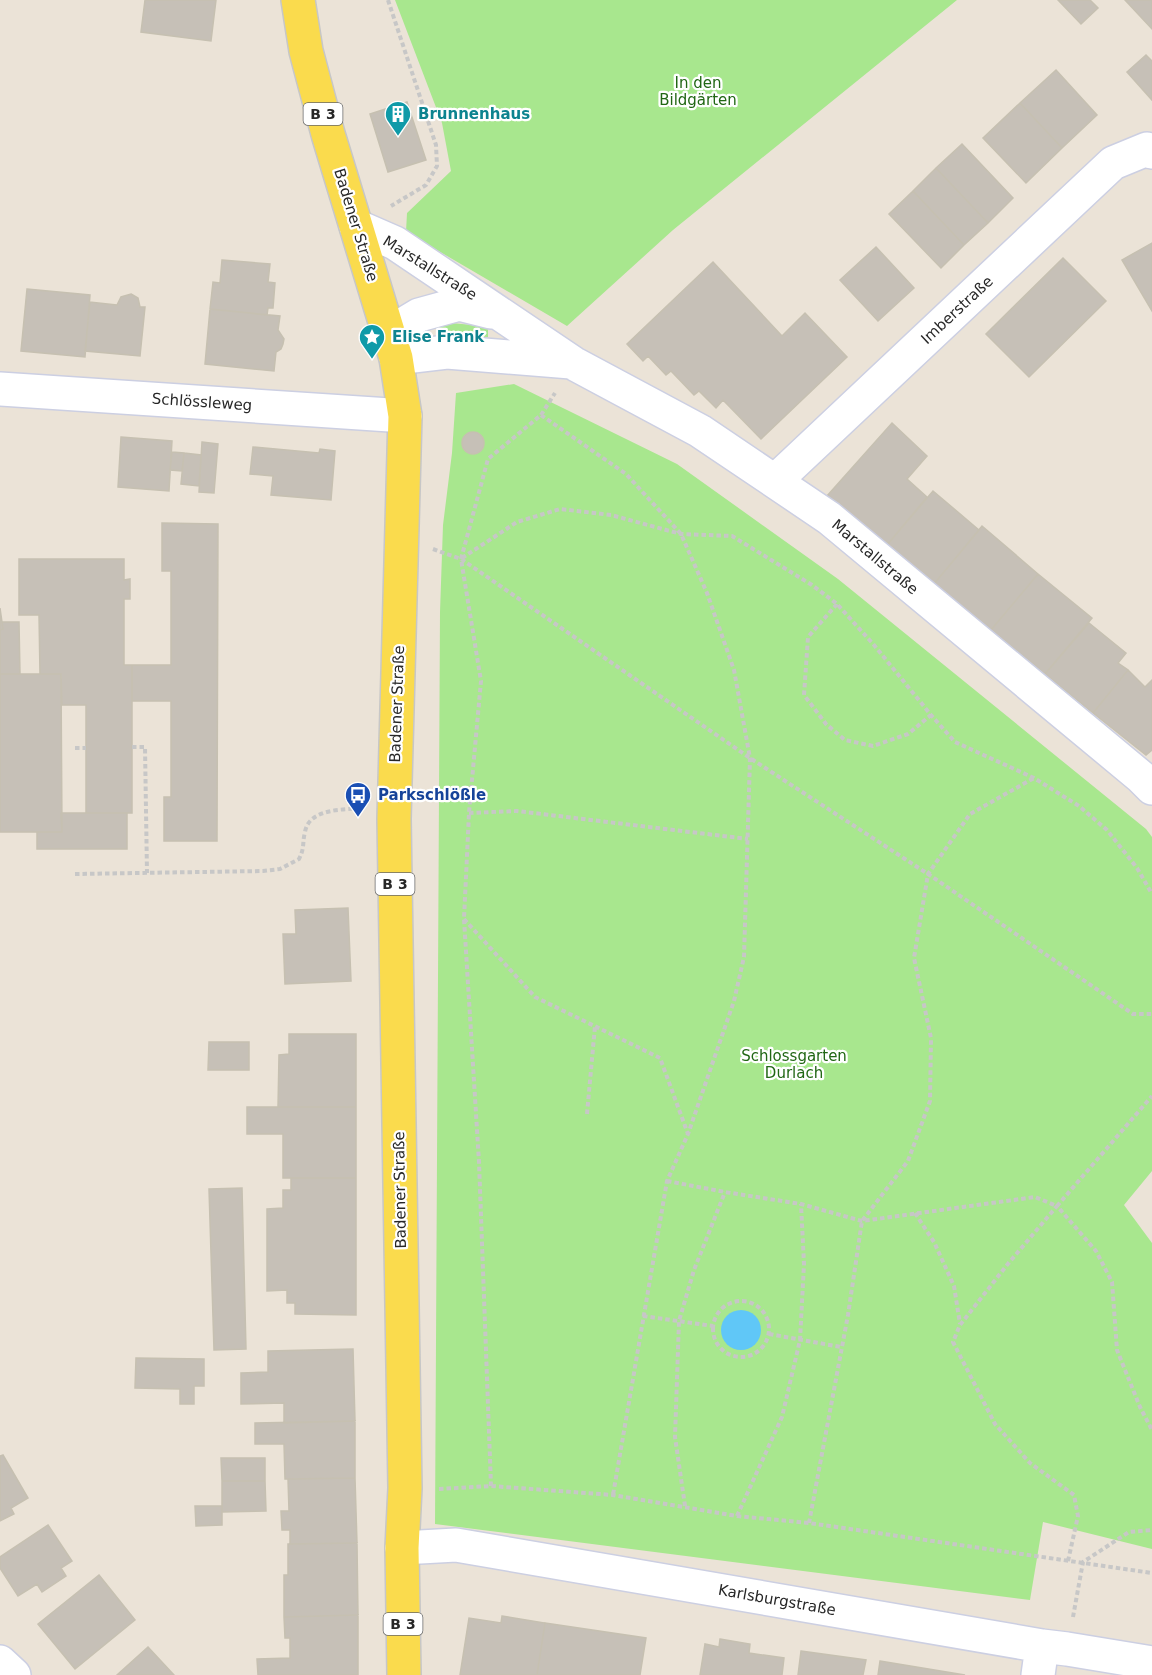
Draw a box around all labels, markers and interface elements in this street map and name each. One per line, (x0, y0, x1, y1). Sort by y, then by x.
park label: In den Bildgärten (659, 74, 737, 109)
building icon: Brunnenhaus (383, 99, 413, 137)
road number: B 3 (304, 103, 342, 125)
place label: Brunnenhaus (418, 105, 530, 123)
street label: Badener Straße (330, 166, 382, 284)
street label: Marstallstraße (380, 232, 480, 304)
street label: Imberstraße (917, 272, 997, 348)
place icon: Elise Frank (357, 322, 387, 360)
place label: Elise Frank (392, 328, 485, 346)
street label: Schlössleweg (151, 390, 253, 414)
street label: Marstallstraße (828, 516, 922, 598)
street label: Badener Straße (386, 645, 408, 763)
bus stop icon: Parkschlößle (343, 780, 373, 818)
place label: Parkschlößle (378, 786, 486, 804)
road number: B 3 (376, 873, 414, 895)
park label: Schlossgarten Durlach (741, 1047, 847, 1082)
street label: Badener Straße (390, 1131, 410, 1249)
street label: Karlsburgstraße (717, 1581, 837, 1619)
road number: B 3 (384, 1613, 422, 1635)

